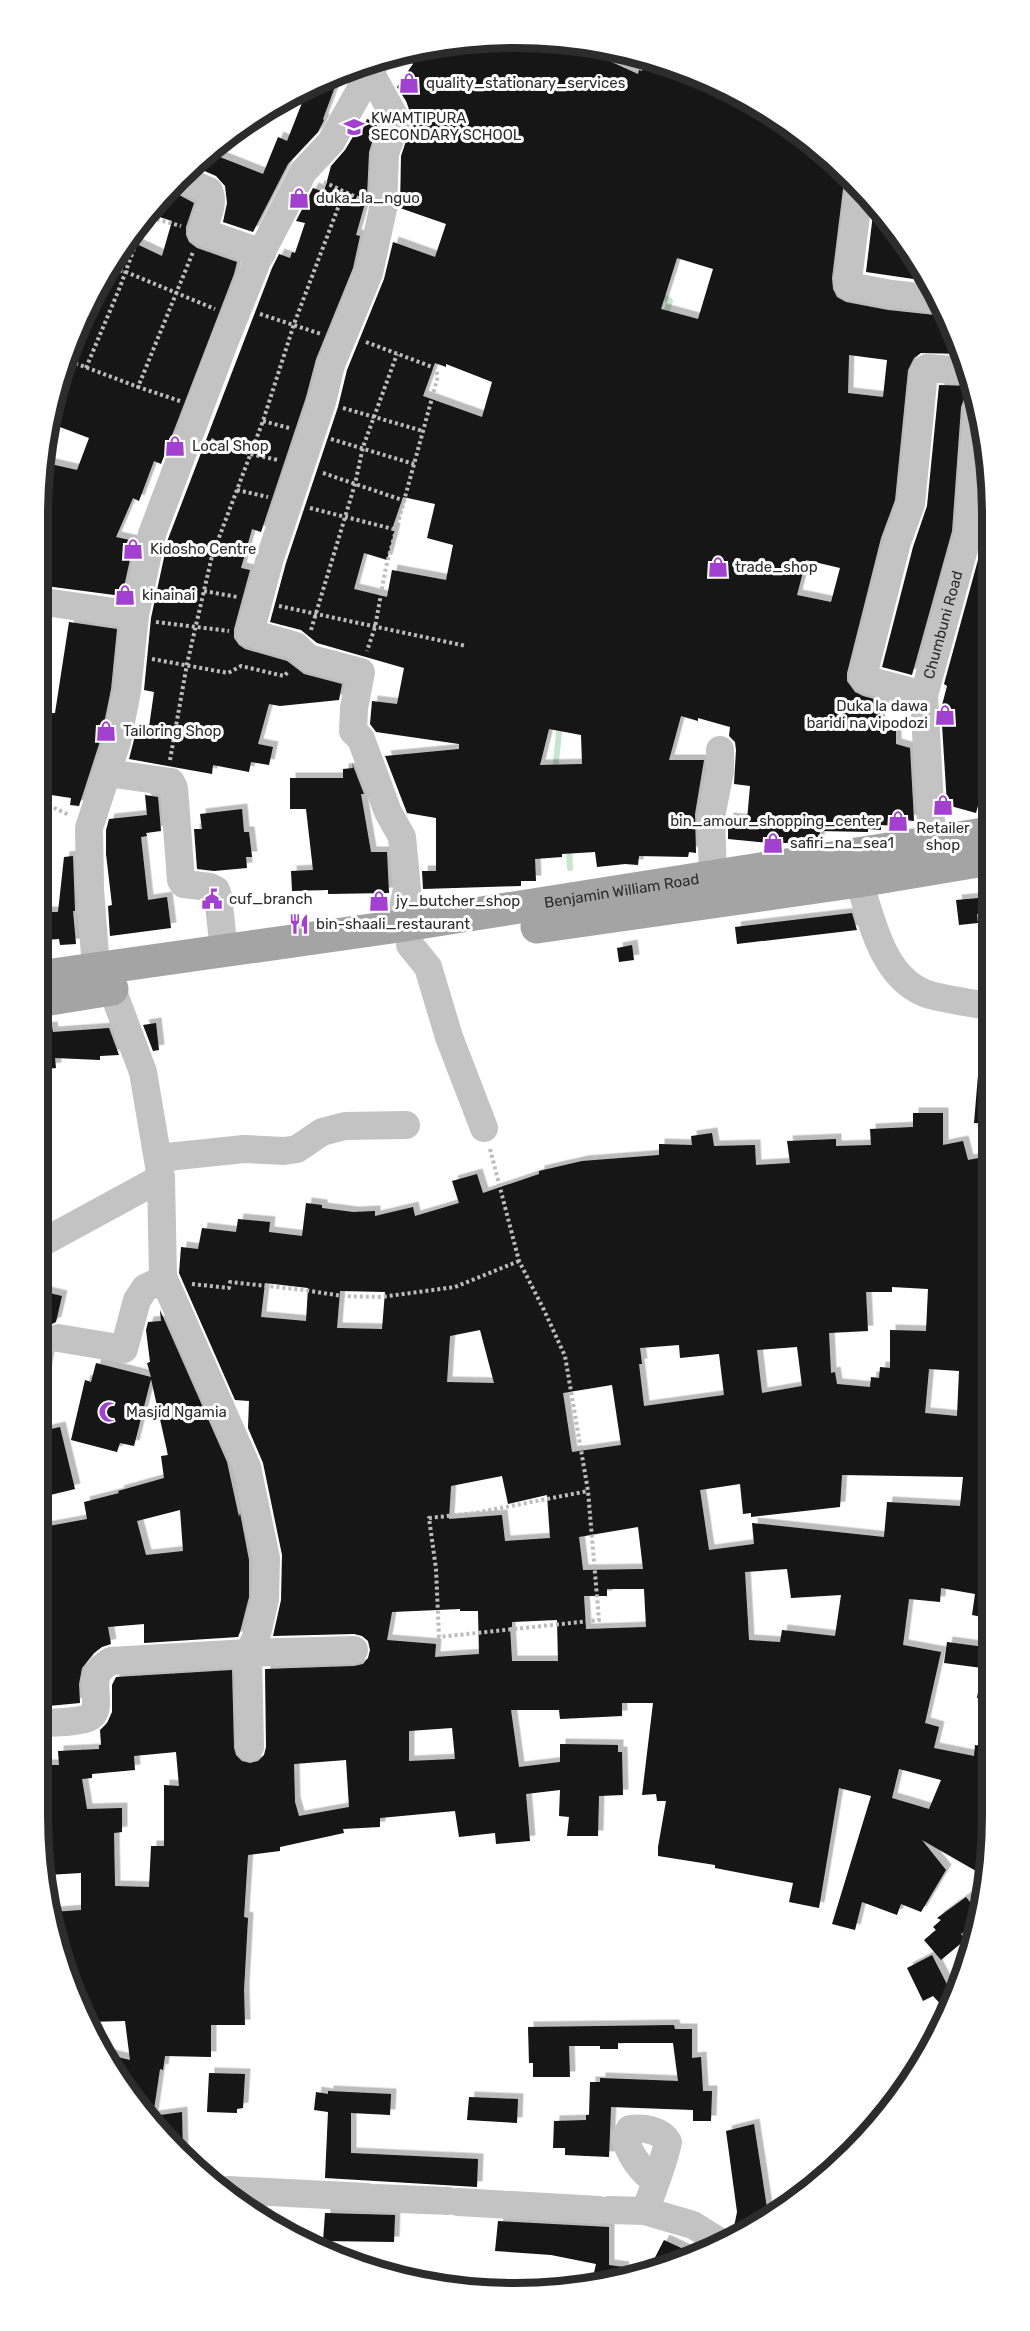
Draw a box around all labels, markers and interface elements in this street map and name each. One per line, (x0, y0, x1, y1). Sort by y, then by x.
shop icon: quality_stationary_services (397, 71, 421, 95)
place label: quality_stationary_services (426, 74, 626, 92)
place label: KWAMTIPURA SECONDARY SCHOOL (371, 109, 522, 144)
school or university icon: KWAMTIPURA SECONDARY SCHOOL (342, 115, 366, 139)
shop icon: duka_la_nguo (287, 186, 311, 210)
place label: duka_la_nguo (316, 189, 420, 207)
shop icon: Local Shop (163, 434, 187, 458)
place label: Local Shop (192, 437, 269, 455)
shop icon: Kidosho Centre (121, 537, 145, 561)
place label: Kidosho Centre (150, 540, 256, 558)
shop icon: trade_shop (706, 555, 730, 579)
place label: trade_shop (735, 558, 818, 576)
street label: Chumbuni Road (920, 569, 967, 681)
shop icon: kinainai (113, 583, 137, 607)
place label: kinainai (142, 586, 195, 604)
place label: Duka la dawa baridi na vipodozi (806, 697, 928, 732)
shop icon: Duka la dawa baridi na vipodozi (933, 703, 957, 727)
shop icon: Tailoring Shop (94, 719, 118, 743)
place label: Tailoring Shop (123, 722, 222, 740)
shop icon: Retailer shop (931, 793, 955, 817)
shop icon: bin_amour_shopping_center (886, 809, 910, 833)
place label: bin_amour_shopping_center (670, 812, 881, 830)
place label: Retailer shop (916, 819, 970, 854)
shop icon: safiri_na_sea1 (761, 831, 785, 855)
place label: safiri_na_sea1 (790, 834, 894, 852)
street label: Benjamin William Road (543, 870, 700, 912)
public building icon: cuf_branch (200, 887, 224, 911)
shop icon: jy_butcher_shop (367, 889, 391, 913)
place label: cuf_branch (229, 890, 313, 908)
place label: jy_butcher_shop (395, 892, 520, 910)
restaurant icon: bin-shaali_restaurant (287, 912, 311, 936)
place label: bin-shaali_restaurant (316, 915, 470, 933)
mosque icon: Masjid Ngamia (97, 1400, 121, 1424)
place label: Masjid Ngamia (126, 1403, 227, 1421)

